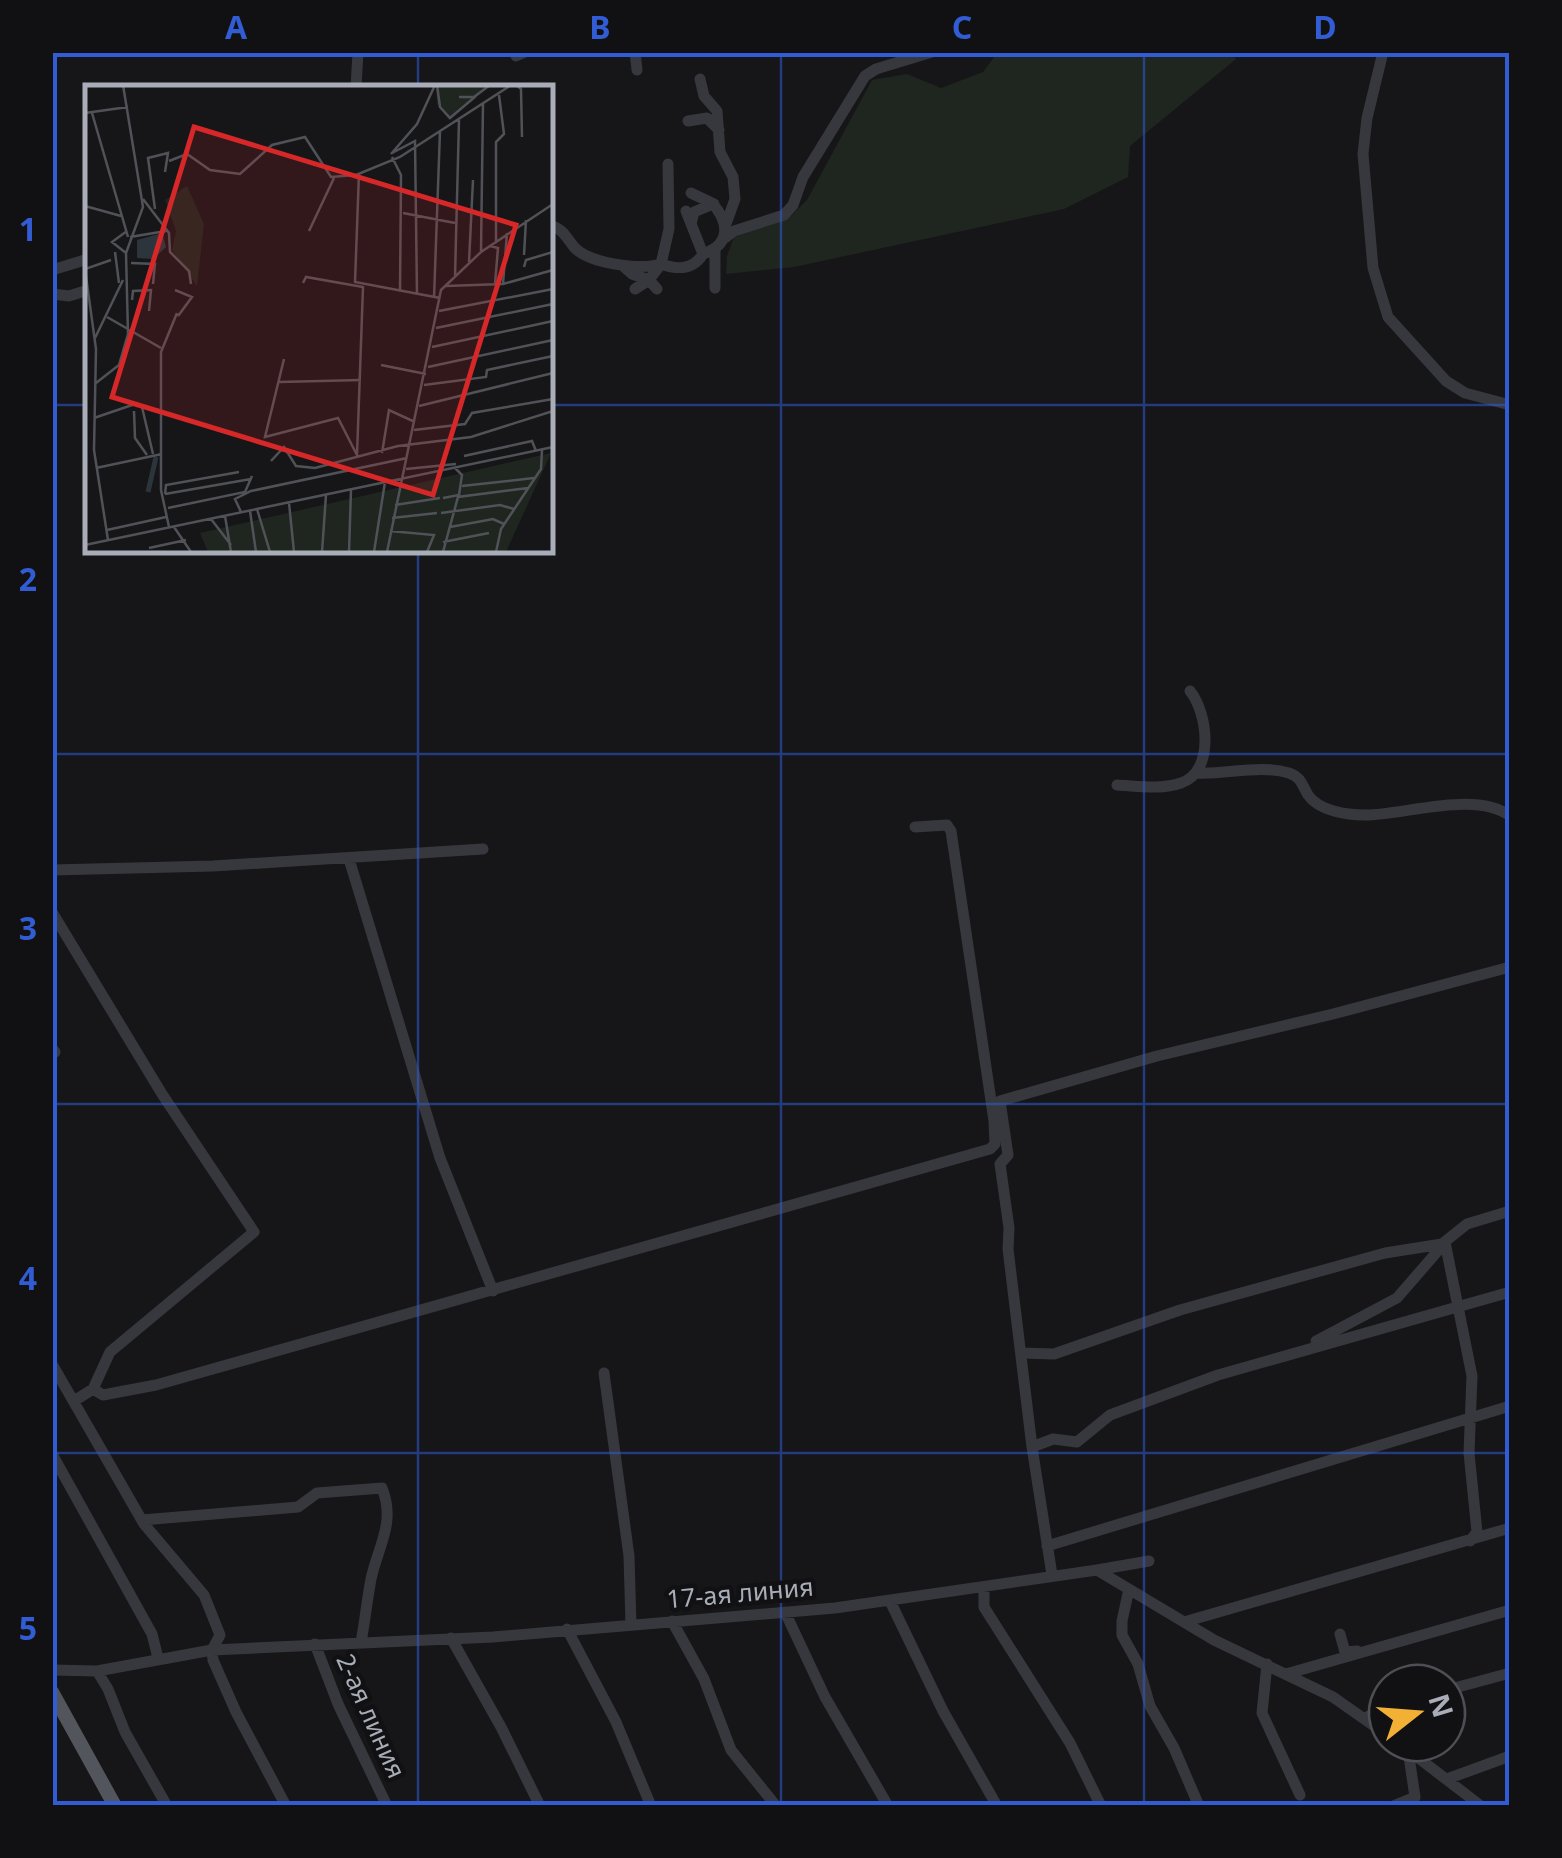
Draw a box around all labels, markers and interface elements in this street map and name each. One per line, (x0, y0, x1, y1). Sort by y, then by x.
text: A (225, 5, 248, 48)
text: B (589, 5, 611, 48)
text: C (952, 5, 972, 48)
text: D (1313, 5, 1337, 48)
inset map (85, 85, 552, 552)
text: 1 (19, 207, 37, 250)
text: 2 (19, 557, 37, 600)
text: 3 (19, 906, 37, 949)
text: 4 (19, 1256, 37, 1299)
street label: 17-ая линия (665, 1569, 815, 1615)
text: 5 (19, 1606, 37, 1649)
street label: 2-ая линия (329, 1648, 414, 1783)
north arrow (1367, 1663, 1467, 1763)
text: N (1420, 1689, 1463, 1722)

